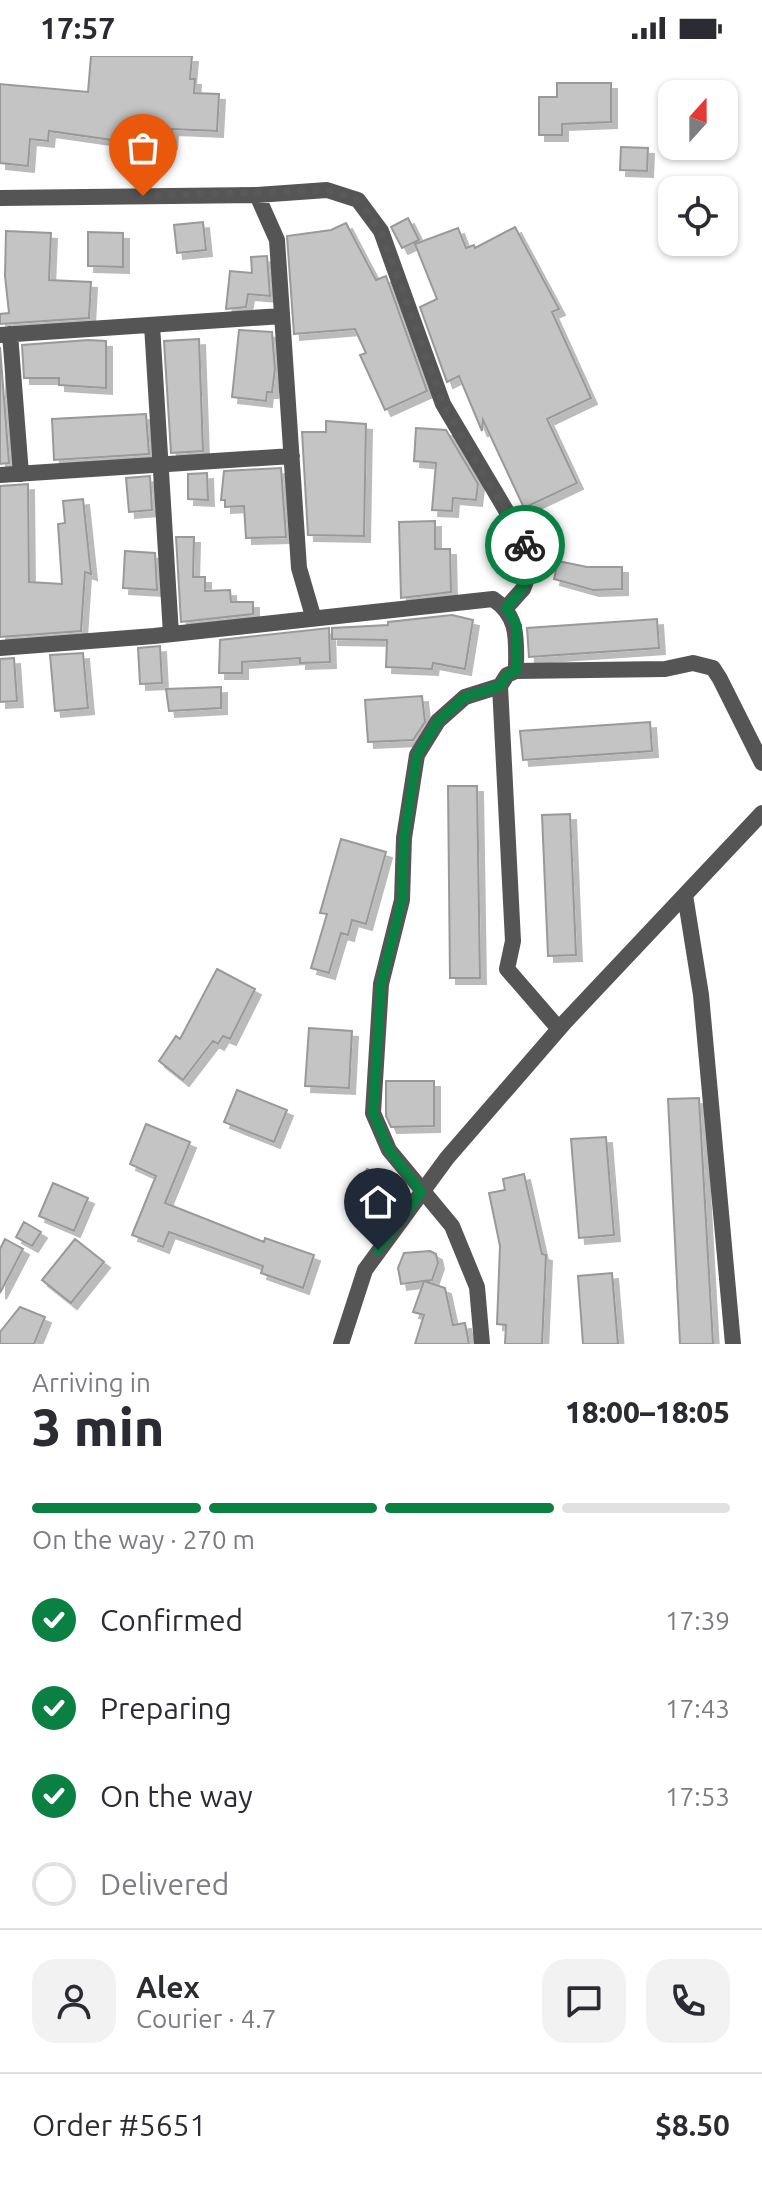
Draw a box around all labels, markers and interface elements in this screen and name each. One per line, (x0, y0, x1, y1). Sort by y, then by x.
text: 17:57 (40, 11, 115, 45)
north arrow (658, 80, 738, 160)
map controls (658, 80, 738, 256)
pin (109, 114, 177, 196)
icon: bag (121, 126, 165, 170)
button: locate (658, 176, 738, 256)
courier (485, 505, 565, 585)
icon: bike (503, 523, 547, 567)
pin (344, 1168, 412, 1250)
icon: home (356, 1180, 400, 1224)
text: Arriving in (32, 1368, 151, 1397)
text: 18:00–18:05 (565, 1395, 730, 1429)
text: 3 min (32, 1398, 164, 1456)
text: On the way · 270 m (32, 1525, 255, 1554)
icon: check (32, 1598, 76, 1642)
text: Confirmed (100, 1603, 243, 1637)
text: 17:39 (665, 1606, 730, 1635)
icon: check (32, 1686, 76, 1730)
text: Preparing (100, 1691, 232, 1725)
text: 17:43 (665, 1694, 730, 1723)
icon: check (32, 1774, 76, 1818)
text: On the way (100, 1779, 253, 1813)
text: 17:53 (665, 1782, 730, 1811)
text: Delivered (100, 1867, 229, 1901)
button: person (32, 1959, 116, 2043)
button: chat (542, 1959, 626, 2043)
button: phone (646, 1959, 730, 2043)
text: Alex (136, 1970, 200, 2004)
text: Courier · 4.7 (136, 2004, 276, 2033)
text: Order #5651 (32, 2108, 206, 2142)
text: $8.50 (655, 2108, 730, 2142)

